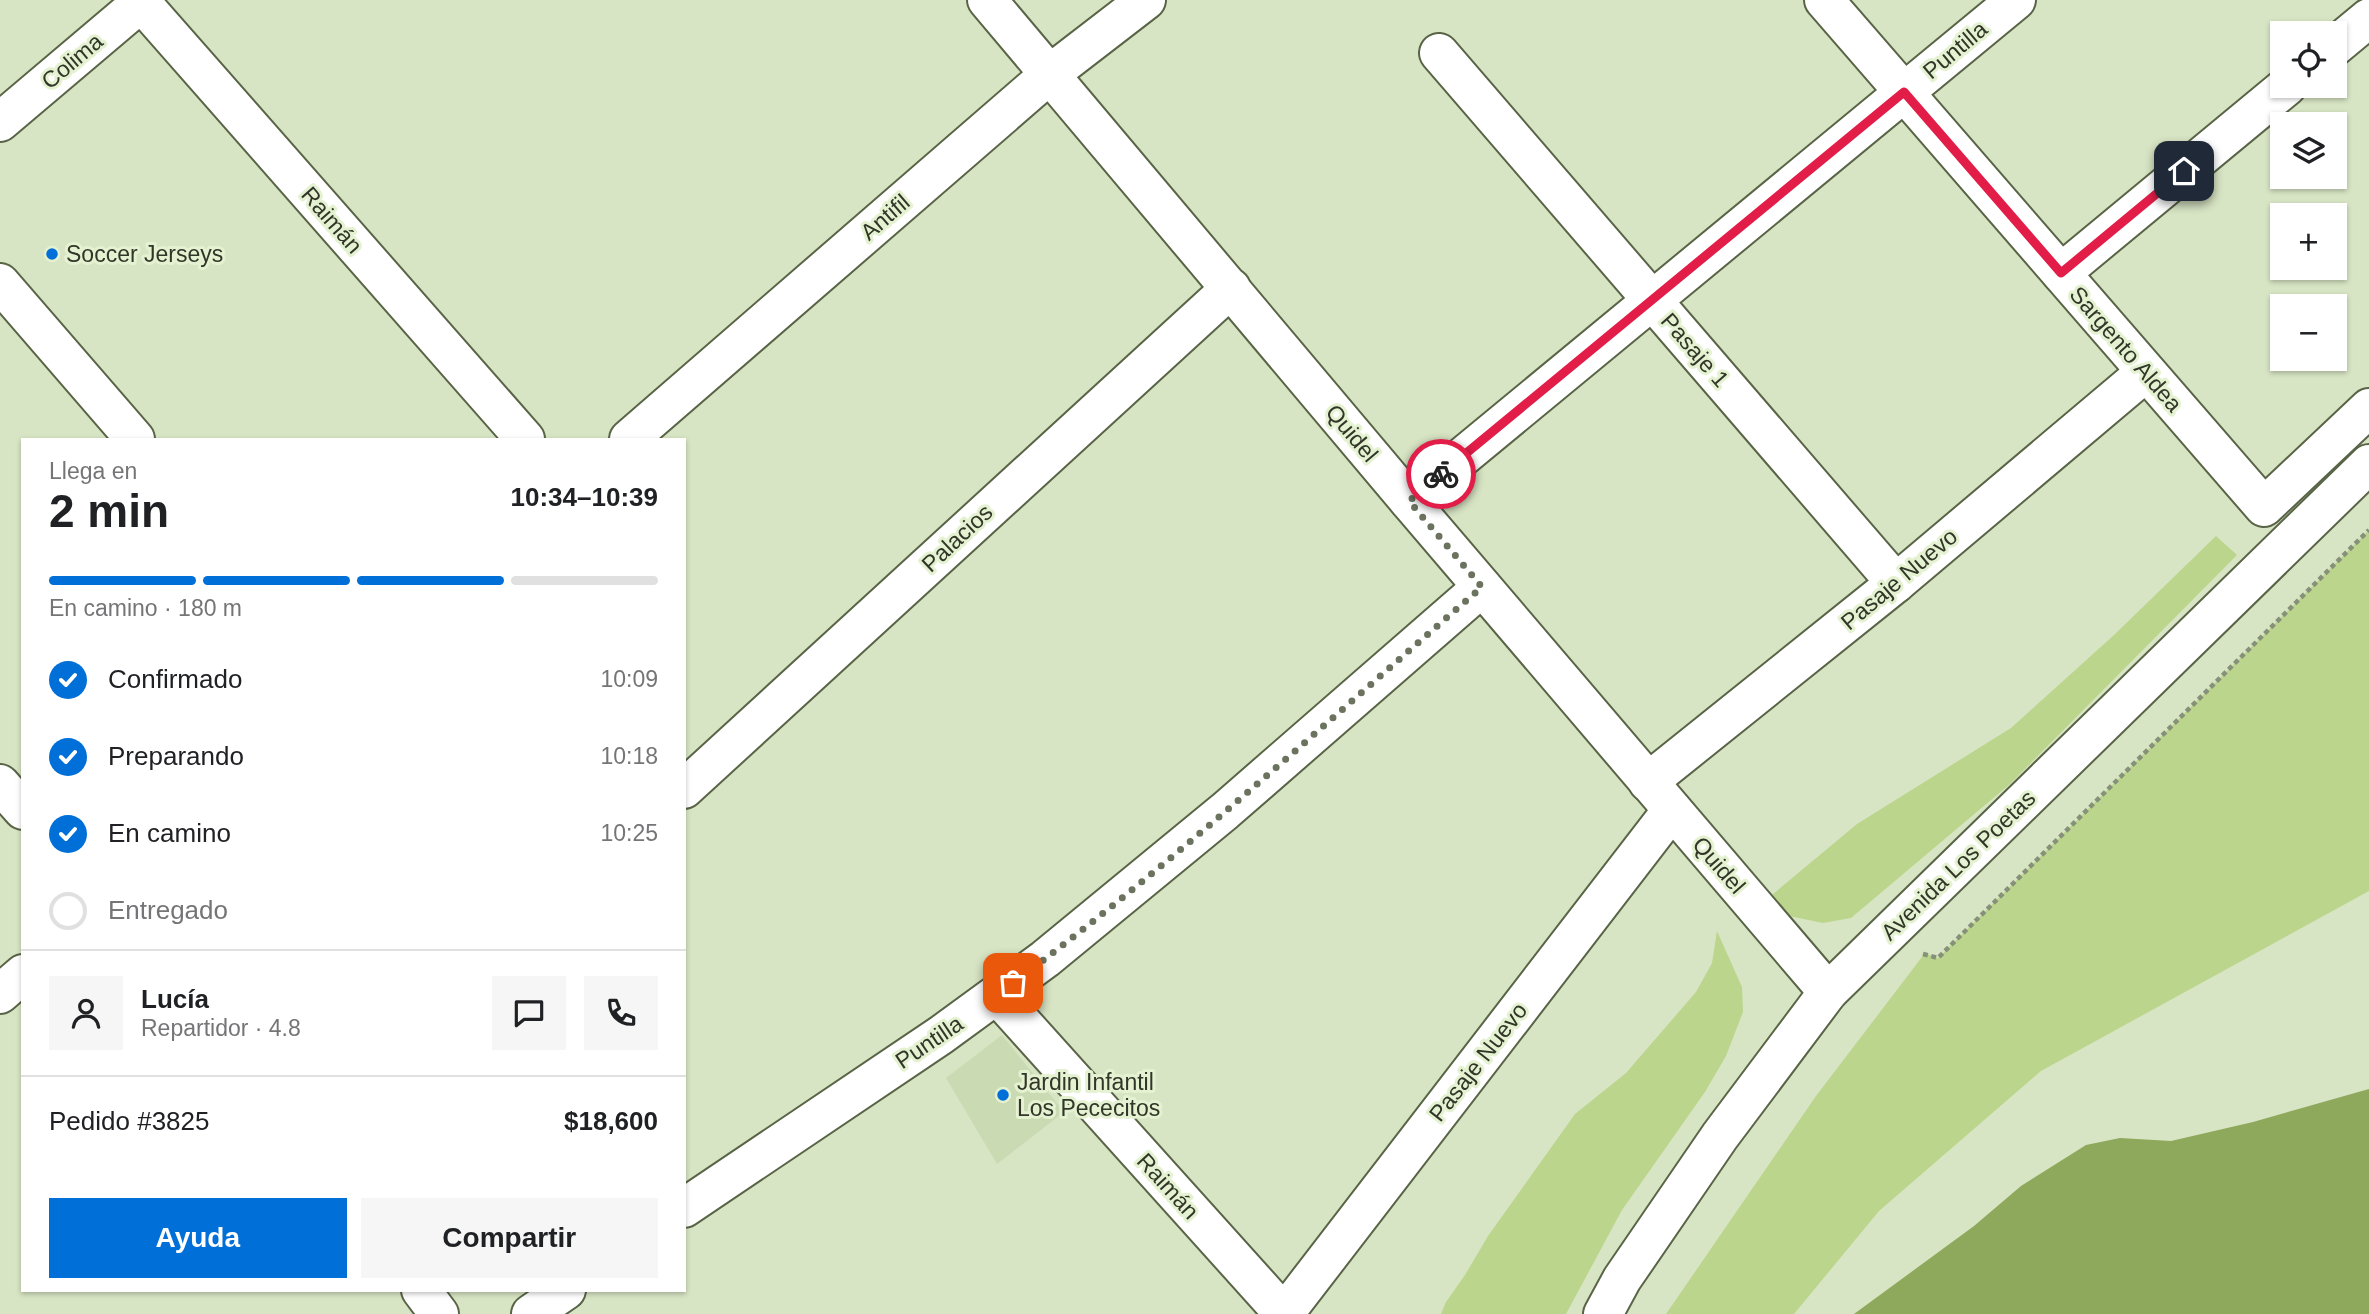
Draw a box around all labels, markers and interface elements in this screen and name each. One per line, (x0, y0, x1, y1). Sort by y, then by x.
street label: Puntilla (1918, 16, 1992, 84)
map controls (2270, 21, 2347, 371)
button: locate (2270, 21, 2347, 98)
street label: Colima (36, 28, 108, 94)
button: layers (2270, 112, 2347, 189)
pin (2154, 141, 2214, 201)
icon: home (2165, 152, 2203, 190)
street label: Raimán (296, 182, 368, 258)
street label: Antifil (855, 189, 915, 245)
button: + (2270, 203, 2347, 280)
place label: Soccer Jerseys (66, 241, 223, 267)
marker: Soccer Jerseys (44, 246, 60, 262)
street label: Sargento Aldea (2065, 281, 2188, 417)
button: − (2270, 294, 2347, 371)
street label: Pasaje 1 (1656, 308, 1734, 392)
street label: Quidel (1321, 399, 1383, 467)
courier (1406, 439, 1476, 509)
icon: bike (1422, 455, 1460, 493)
text: Llega en (49, 458, 137, 484)
text: 10:34–10:39 (511, 482, 658, 512)
text: 2 min (49, 485, 169, 537)
street label: Palacios (916, 499, 998, 577)
street label: Pasaje Nuevo (1836, 523, 1962, 635)
text: En camino · 180 m (49, 595, 242, 621)
icon: check (49, 661, 87, 699)
text: Confirmado (108, 664, 242, 694)
text: 10:09 (600, 666, 658, 692)
icon: check (49, 738, 87, 776)
text: Preparando (108, 741, 244, 771)
text: 10:18 (600, 743, 658, 769)
street label: Avenida Los Poetas (1876, 785, 2040, 945)
icon: check (49, 815, 87, 853)
text: En camino (108, 818, 231, 848)
text: 10:25 (600, 820, 658, 846)
street label: Quidel (1687, 831, 1751, 899)
text: Entregado (108, 895, 228, 925)
pin (983, 953, 1043, 1013)
icon: bag (994, 964, 1032, 1002)
button: person (49, 976, 123, 1050)
button: chat (492, 976, 566, 1050)
button: phone (584, 976, 658, 1050)
text: Lucía (141, 984, 209, 1014)
street label: Pasaje Nuevo (1424, 998, 1532, 1126)
street label: Puntilla (890, 1010, 968, 1074)
text: Repartidor · 4.8 (141, 1015, 301, 1041)
place label: Jardin Infantil Los Pececitos (1017, 1069, 1160, 1121)
marker: Jardin Infantil Los Pececitos (995, 1087, 1011, 1103)
text: Pedido #3825 (49, 1106, 209, 1136)
text: $18,600 (564, 1106, 658, 1136)
street label: Raimán (1132, 1148, 1204, 1224)
button: Ayuda (49, 1198, 347, 1278)
button: Compartir (361, 1198, 658, 1278)

